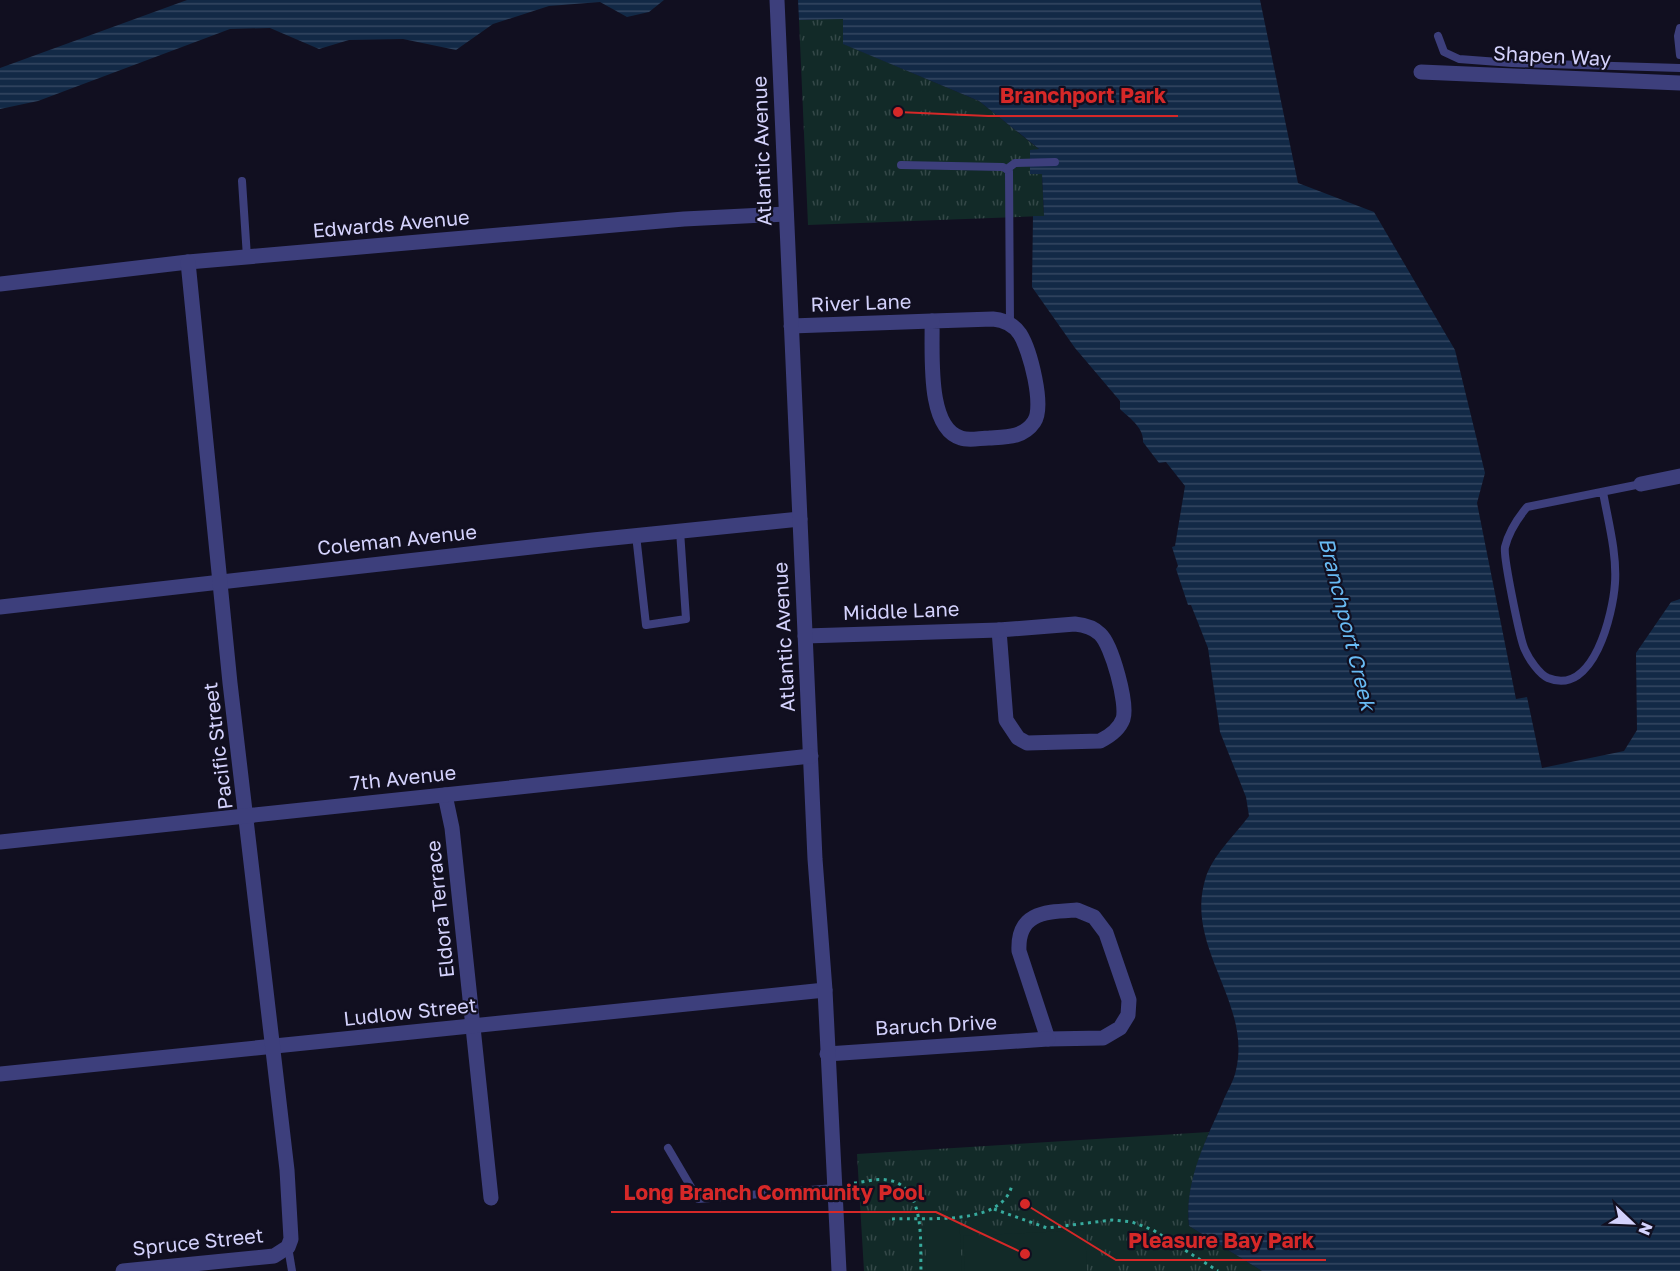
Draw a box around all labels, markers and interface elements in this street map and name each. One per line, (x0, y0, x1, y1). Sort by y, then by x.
street label: Shapen Way (1492, 40, 1612, 70)
street label: Atlantic Avenue (746, 76, 776, 227)
callout: Branchport Park (988, 77, 1178, 116)
text: Branchport Park (1000, 82, 1166, 108)
street label: Edwards Avenue (311, 204, 470, 242)
street label: River Lane (810, 288, 912, 316)
street label: Coleman Avenue (316, 519, 478, 559)
water label: Branchport Creek (1314, 535, 1383, 715)
street label: Atlantic Avenue (767, 561, 799, 713)
street label: Middle Lane (842, 596, 960, 624)
street label: Pacific Street (197, 681, 237, 811)
street label: 7th Avenue (349, 760, 457, 795)
street label: Eldora Terrace (420, 839, 458, 979)
street label: Ludlow Street (342, 992, 478, 1030)
street label: Baruch Drive (874, 1009, 998, 1039)
callout: Long Branch Community Pool (611, 1173, 936, 1212)
text: Long Branch Community Pool (624, 1179, 924, 1205)
north arrow (1602, 1193, 1662, 1253)
text: N (1634, 1219, 1657, 1238)
callout: Pleasure Bay Park (1116, 1221, 1326, 1260)
street label: Spruce Street (131, 1222, 265, 1260)
text: Pleasure Bay Park (1128, 1227, 1314, 1253)

